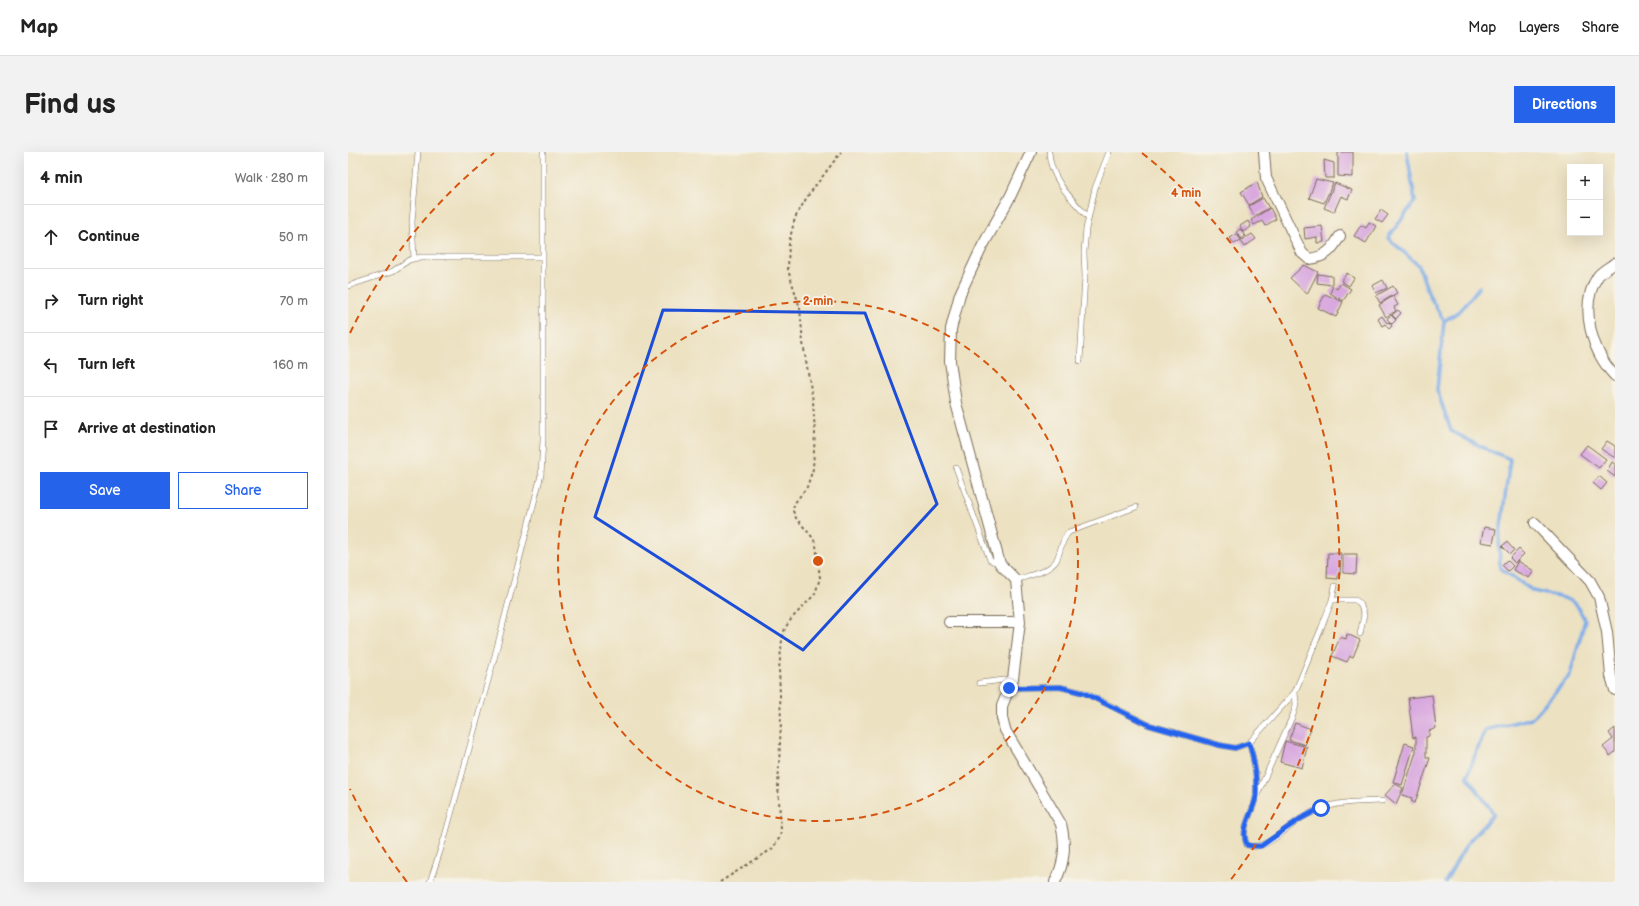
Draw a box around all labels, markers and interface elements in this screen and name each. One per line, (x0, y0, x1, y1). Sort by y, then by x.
text: Map (20, 16, 58, 39)
text: Map (1468, 19, 1496, 36)
text: Layers (1518, 19, 1560, 36)
text: Share (1582, 19, 1619, 36)
button: Directions (1514, 86, 1615, 123)
text: Find us (24, 88, 116, 121)
map controls (1567, 164, 1603, 236)
button: + (1567, 164, 1603, 200)
text: 4 min (40, 168, 83, 188)
text: Walk · 280 m (235, 170, 308, 186)
text: 4 min (1171, 186, 1201, 201)
button: − (1567, 200, 1603, 236)
icon: ahead (40, 226, 62, 248)
text: Continue (78, 227, 140, 246)
text: 50 m (279, 229, 308, 245)
icon: right (40, 290, 62, 312)
text: Turn right (78, 291, 143, 310)
text: 70 m (280, 293, 308, 309)
text: 2 min (803, 294, 833, 309)
icon: left (40, 354, 62, 376)
text: Turn left (78, 355, 135, 374)
text: 160 m (273, 357, 308, 373)
icon: arrive (40, 418, 62, 440)
text: Arrive at destination (78, 419, 216, 438)
button: Save (40, 472, 170, 509)
button: Share (178, 472, 308, 509)
centre of rings (811, 554, 825, 568)
route end (1000, 679, 1018, 697)
route start (1312, 799, 1330, 817)

